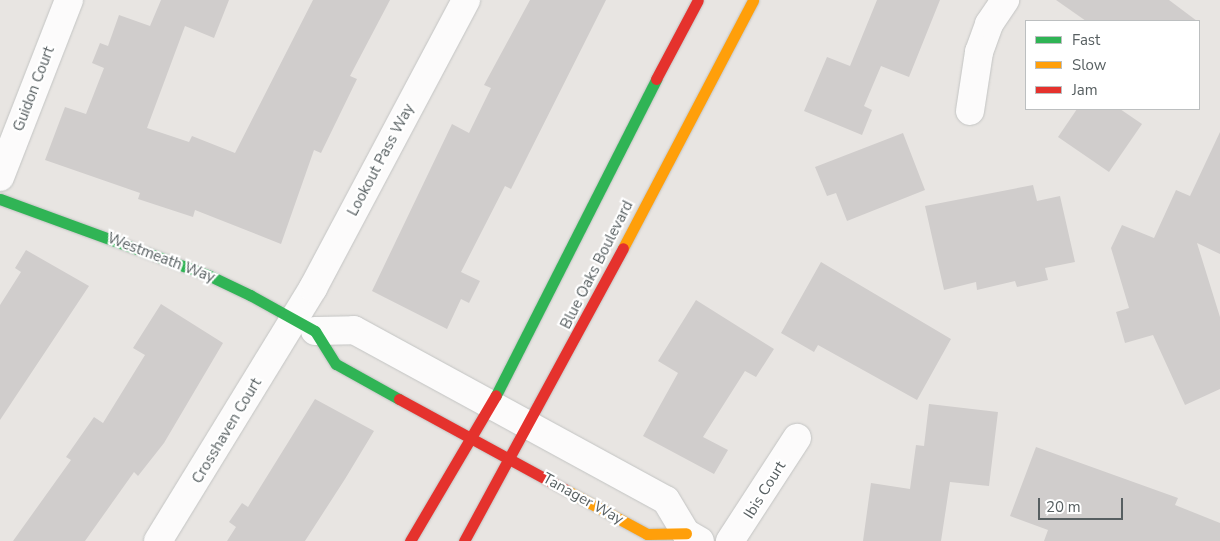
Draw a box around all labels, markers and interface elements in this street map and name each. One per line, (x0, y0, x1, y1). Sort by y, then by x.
legend (1025, 20, 1200, 110)
text: Fast (1072, 30, 1100, 50)
street label: Guidon Court (10, 44, 58, 134)
text: Slow (1072, 55, 1106, 75)
text: Jam (1072, 80, 1098, 100)
street label: Lookout Pass Way (344, 101, 418, 219)
street label: Blue Oaks Boulevard (557, 198, 637, 332)
street label: Westmeath Way (105, 229, 217, 287)
street label: Crosshaven Court (188, 375, 266, 487)
street label: Ibis Court (740, 458, 790, 522)
street label: Tanager Way (539, 469, 627, 529)
scale bar (1040, 488, 1125, 520)
text: 20 m (1046, 497, 1081, 517)

